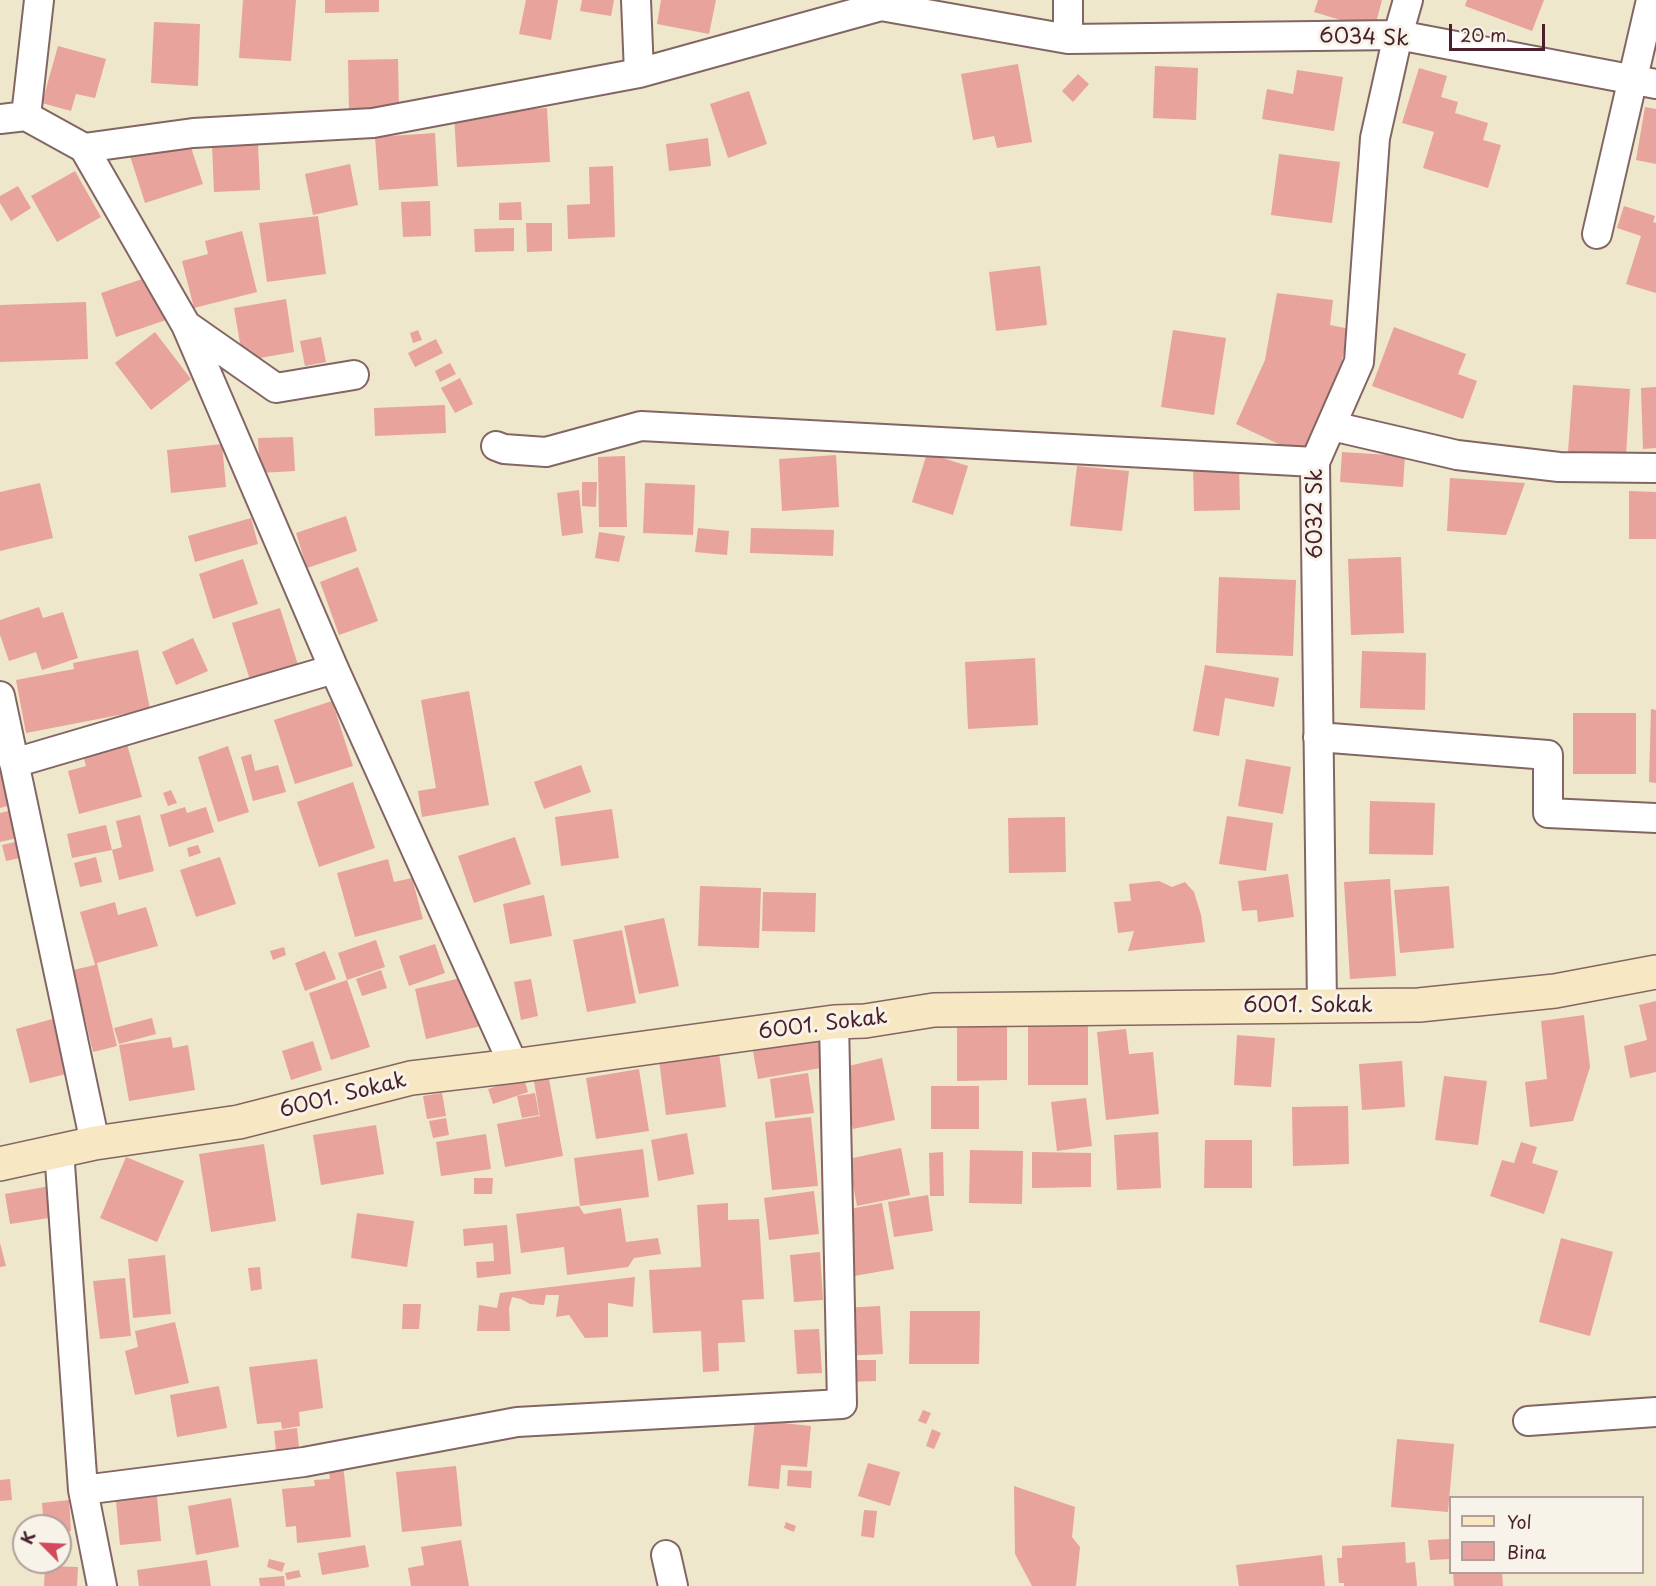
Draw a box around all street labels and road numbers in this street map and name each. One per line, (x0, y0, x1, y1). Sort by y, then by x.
street label: 6034 Sk (1319, 24, 1409, 52)
street label: 6032 Sk (1303, 469, 1329, 559)
street label: 6001. Sokak (1243, 993, 1373, 1019)
street label: 6001. Sokak (757, 1005, 889, 1045)
street label: 6001. Sokak (277, 1068, 409, 1124)

